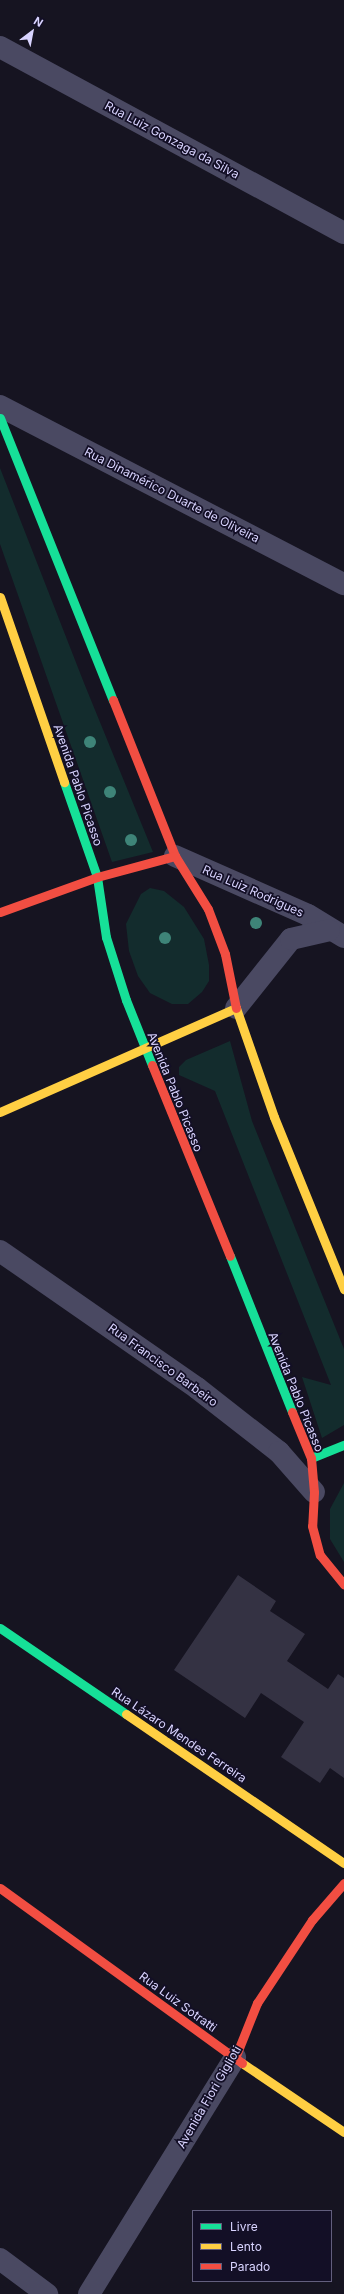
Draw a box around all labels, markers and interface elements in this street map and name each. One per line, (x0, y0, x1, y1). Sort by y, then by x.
north arrow (12, 12, 52, 52)
text: N (31, 14, 46, 30)
street label: Rua Luiz Gonzaga da Silva (102, 98, 242, 182)
street label: Rua Dinamérico Duarte de Oliveira (82, 444, 262, 546)
street label: Avenida Pablo Picasso (50, 722, 106, 848)
street label: Rua Luiz Rodrigues (200, 862, 306, 920)
street label: Avenida Pablo Picasso (144, 1030, 206, 1154)
street label: Rua Francisco Barbeiro (106, 1321, 220, 1409)
street label: Avenida Pablo Picasso (265, 1330, 327, 1454)
street label: Rua Lázaro Mendes Ferreira (109, 1684, 249, 1786)
street label: Rua Luiz Sotratti (136, 1969, 220, 2035)
street label: Avenida Fiori Giglioti (174, 2043, 244, 2151)
legend (192, 2210, 332, 2282)
text: Livre (230, 2219, 258, 2234)
text: Lento (230, 2239, 262, 2254)
text: Parado (230, 2259, 270, 2274)

